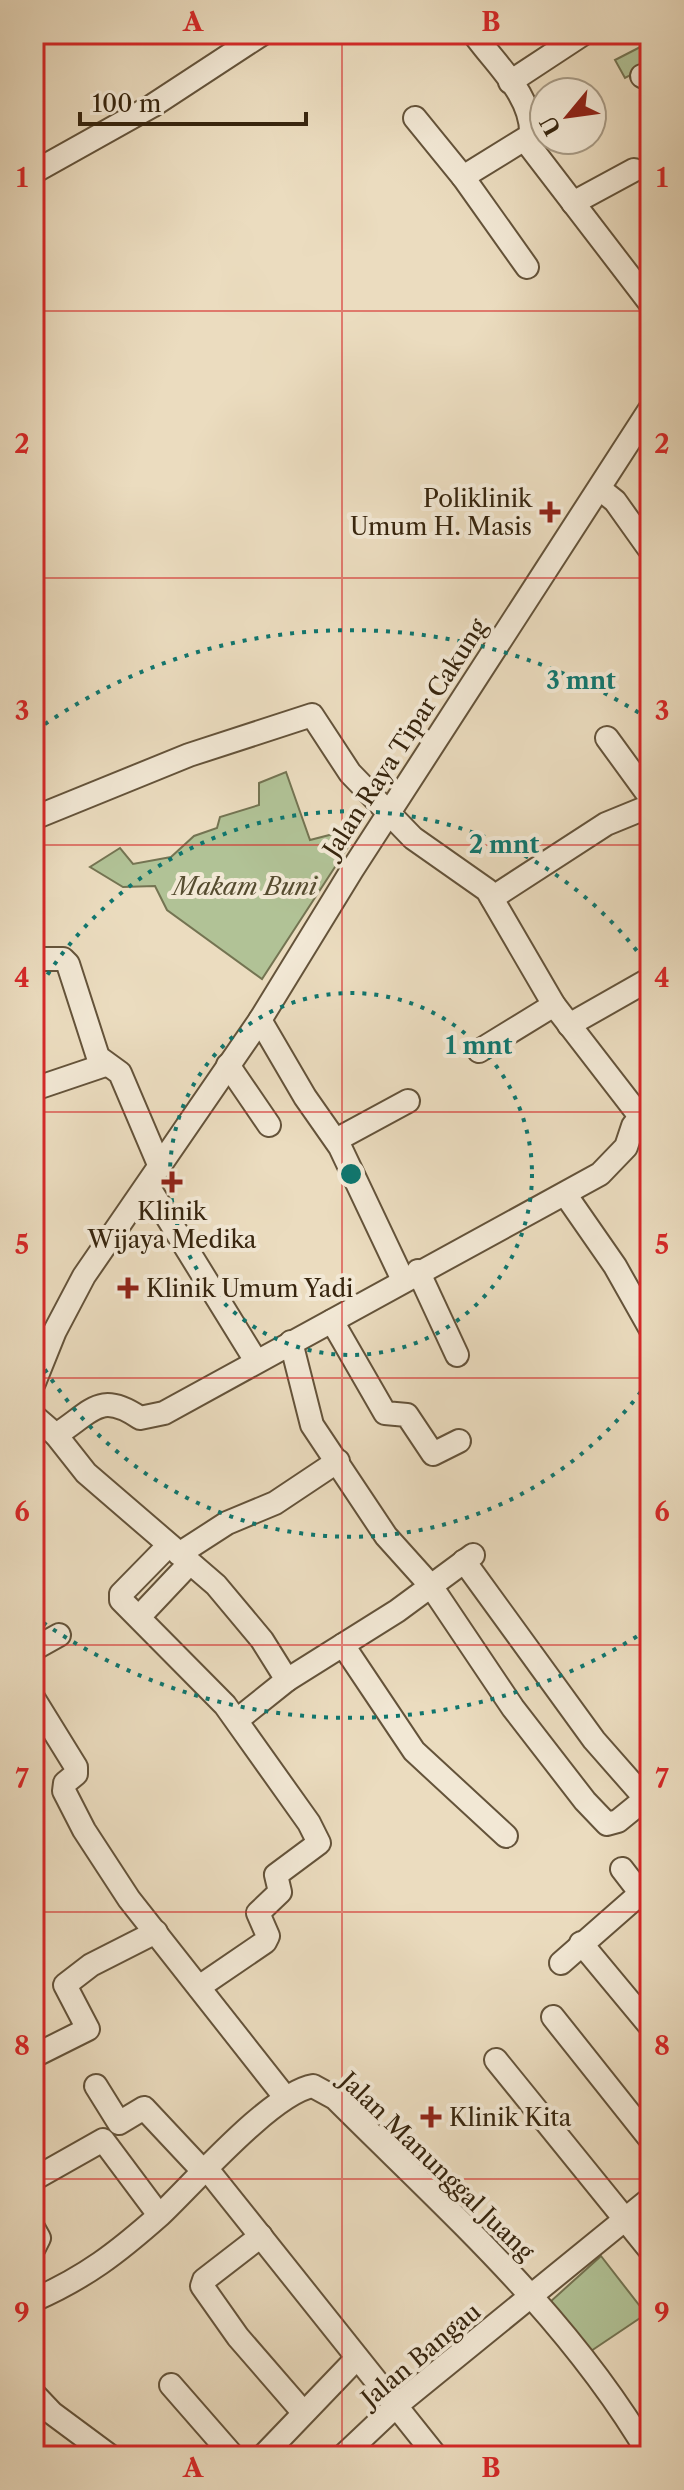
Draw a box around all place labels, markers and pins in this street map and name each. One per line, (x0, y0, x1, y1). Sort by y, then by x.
place label: Poliklinik Umum H. Masis (350, 484, 533, 541)
marker: Poliklinik Umum H. Masis (539, 501, 561, 523)
centre of rings (337, 1160, 365, 1188)
marker: Klinik Wijaya Medika (161, 1171, 183, 1193)
place label: Klinik Wijaya Medika (86, 1197, 257, 1254)
place label: Klinik Umum Yadi (146, 1274, 353, 1303)
marker: Klinik Umum Yadi (117, 1277, 139, 1299)
place label: Klinik Kita (449, 2103, 572, 2132)
marker: Klinik Kita (420, 2106, 442, 2128)

